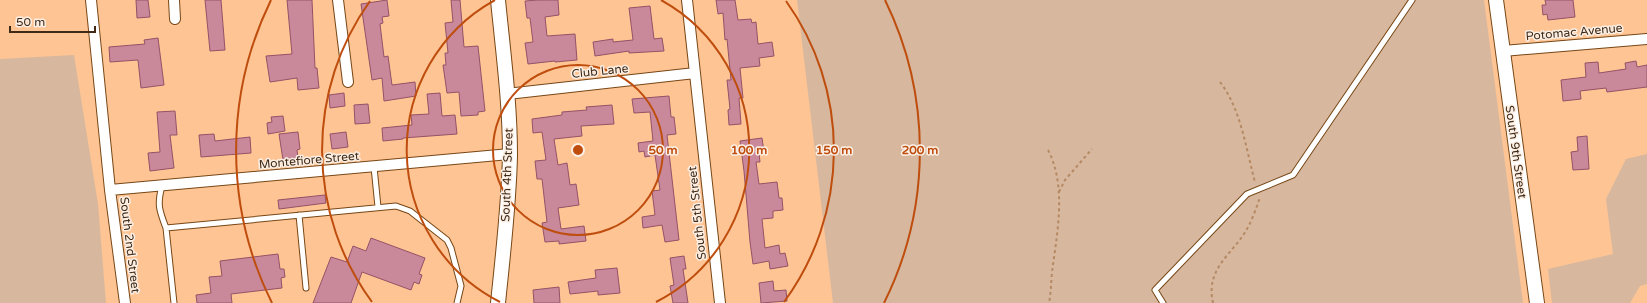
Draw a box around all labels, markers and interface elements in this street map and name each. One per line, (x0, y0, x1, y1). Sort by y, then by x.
scale bar (10, 8, 95, 34)
text: 50 m (16, 15, 45, 29)
street label: Potomac Avenue (1525, 21, 1623, 43)
street label: Club Lane (571, 61, 629, 81)
street label: South 9th Street (1503, 105, 1530, 200)
street label: South 4th Street (498, 127, 516, 222)
centre of rings (571, 143, 585, 157)
text: 50 m (648, 143, 678, 157)
text: 100 m (731, 143, 767, 157)
text: 150 m (816, 143, 852, 157)
text: 200 m (902, 143, 938, 157)
street label: Montefiore Street (258, 149, 360, 171)
street label: South 5th Street (685, 165, 709, 260)
street label: South 2nd Street (117, 196, 143, 294)

